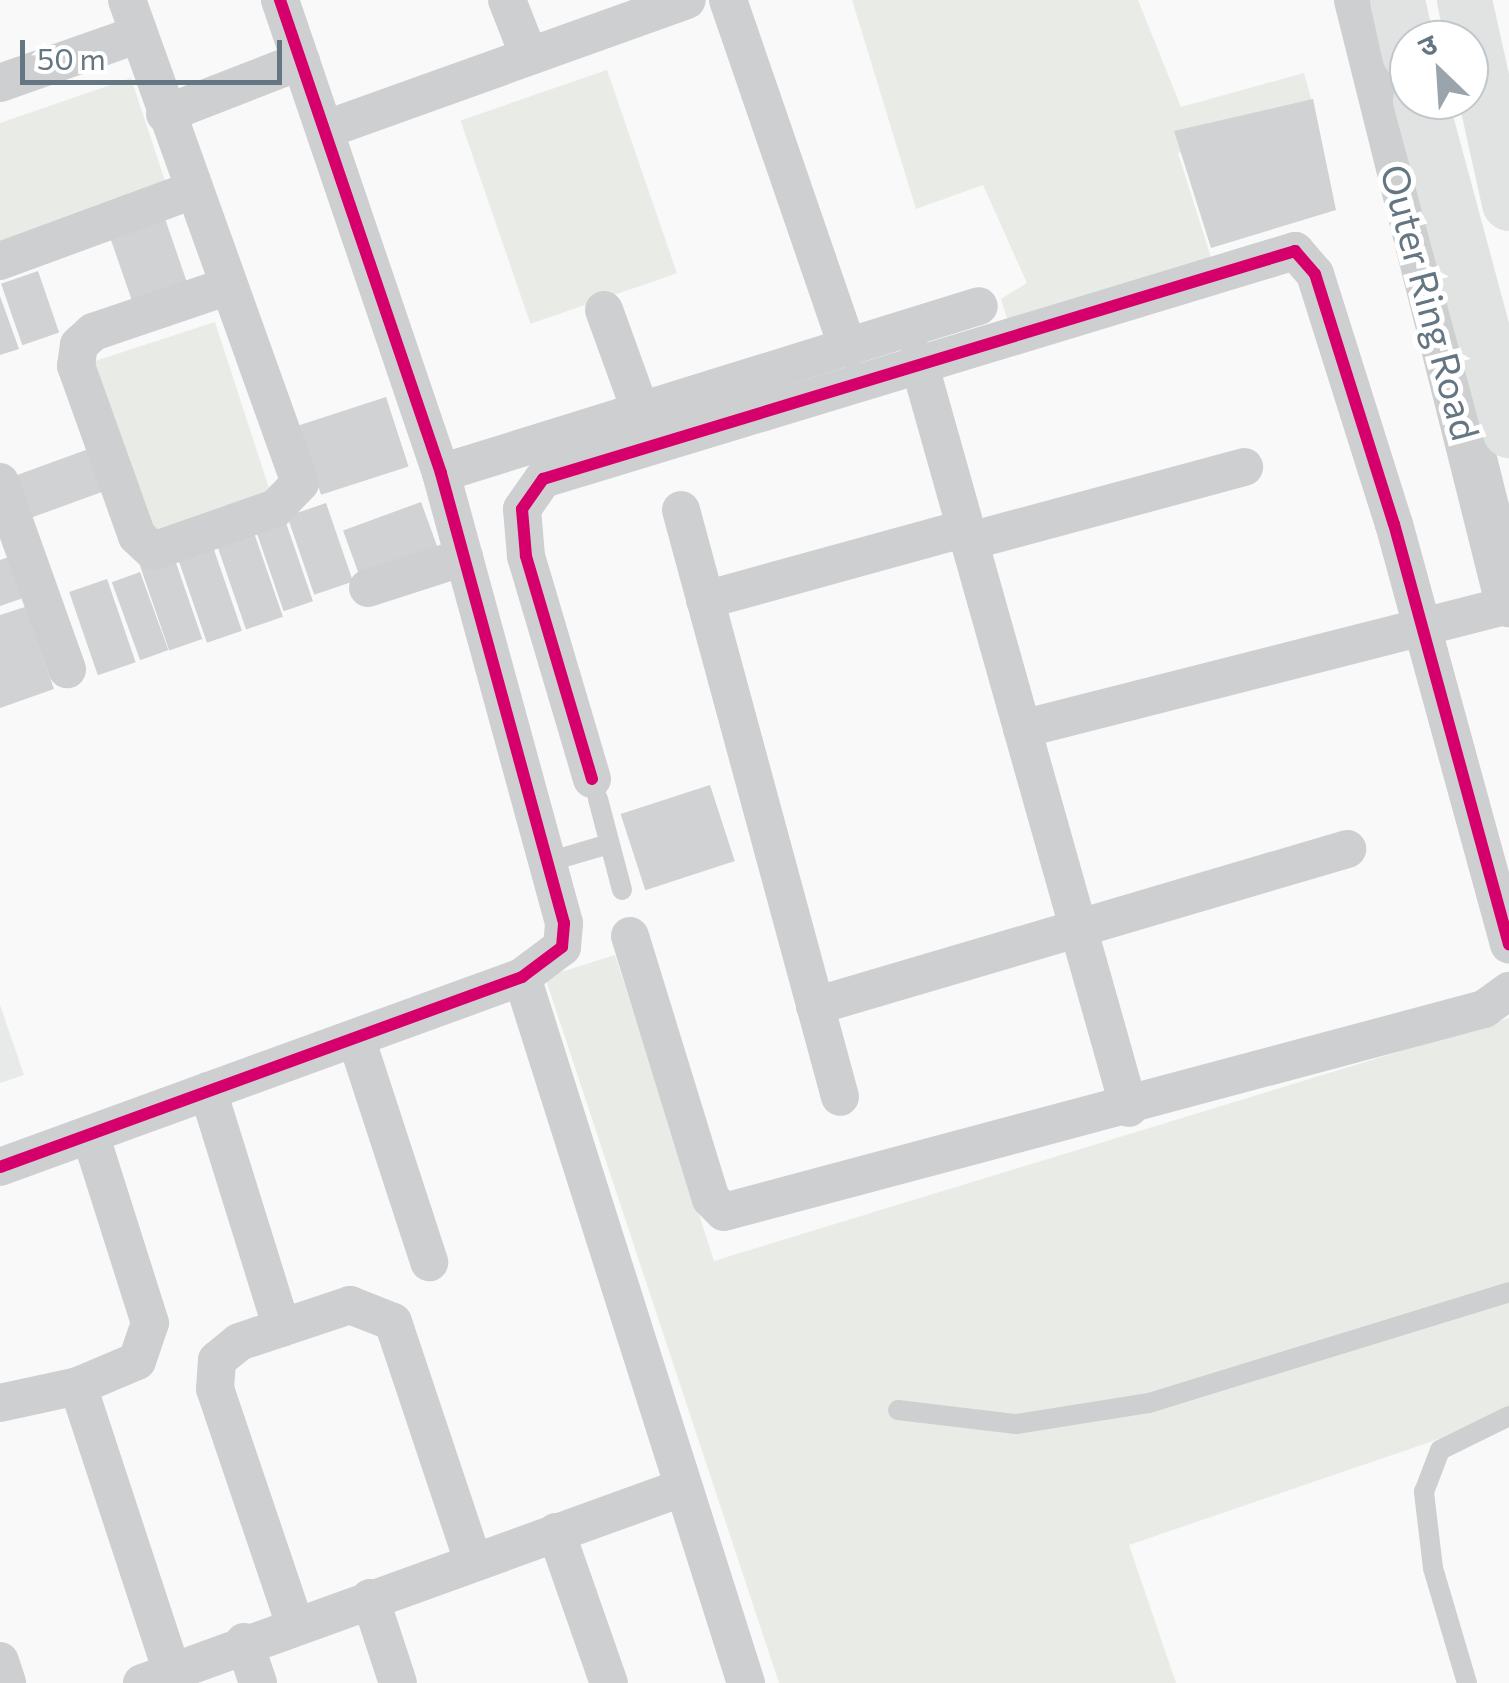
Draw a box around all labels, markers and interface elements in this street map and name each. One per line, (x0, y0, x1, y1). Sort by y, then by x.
scale bar (25, 20, 288, 82)
north arrow (1389, 20, 1489, 120)
text: उ (1413, 26, 1442, 63)
text: 50 m (37, 39, 106, 76)
street label: Outer Ring Road (1372, 159, 1490, 445)

